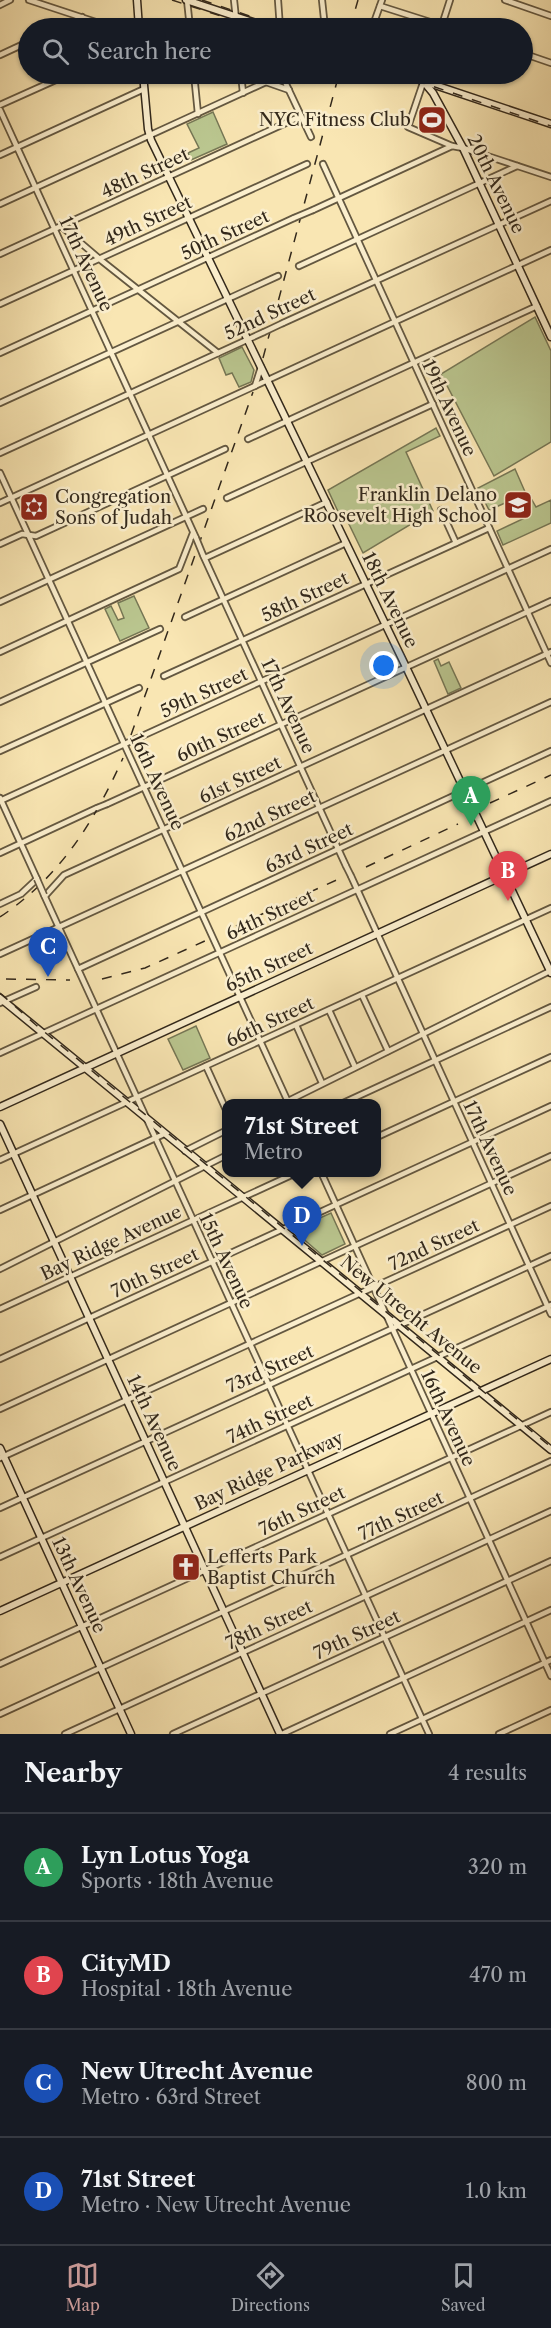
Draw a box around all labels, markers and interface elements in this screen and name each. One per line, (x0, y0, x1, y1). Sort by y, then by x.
search box (18, 18, 533, 84)
icon: search (39, 35, 72, 68)
text: Search here (87, 38, 212, 65)
sports icon: NYC Fitness Club (416, 104, 448, 136)
place label: NYC Fitness Club (259, 109, 411, 131)
street label: 20th Avenue (463, 131, 529, 237)
street label: 48th Street (98, 143, 193, 203)
street label: 49th Street (101, 191, 196, 251)
street label: 50th Street (177, 205, 273, 265)
street label: 17th Avenue (54, 213, 118, 315)
street label: 52nd Street (221, 283, 320, 345)
street label: 19th Avenue (417, 356, 481, 460)
place label: Franklin Delano Roosevelt High School (303, 484, 497, 527)
place label: Congregation Sons of Judah (55, 486, 172, 529)
school or university icon: Franklin Delano Roosevelt High School (502, 489, 534, 521)
synagogue icon: Congregation Sons of Judah (18, 491, 50, 523)
street label: 18th Avenue (357, 548, 423, 652)
street label: 58th Street (258, 567, 353, 627)
your location (369, 651, 398, 680)
street label: 17th Avenue (256, 655, 320, 757)
street label: 59th Street (157, 663, 252, 723)
street label: 60th Street (173, 707, 269, 767)
street label: 16th Avenue (125, 730, 189, 834)
street label: 61st Street (195, 751, 285, 809)
pin: A (452, 776, 490, 826)
street label: 62nd Street (221, 785, 320, 847)
street label: 63rd Street (261, 818, 357, 878)
pin: B (488, 852, 528, 901)
street label: 64th Street (223, 885, 318, 945)
pin: C (28, 928, 68, 977)
street label: 65th Street (222, 937, 317, 997)
street label: 66th Street (223, 992, 318, 1052)
street label: 17th Avenue (458, 1097, 522, 1199)
popup (222, 1099, 381, 1177)
text: 71st Street (244, 1113, 359, 1140)
text: Metro (244, 1140, 303, 1164)
pin: D (282, 1196, 322, 1246)
street label: Bay Ridge Avenue (37, 1201, 185, 1285)
street label: 15th Avenue (194, 1210, 258, 1312)
street label: 72nd Street (385, 1214, 483, 1276)
street label: 70th Street (108, 1243, 203, 1303)
street label: New Utrecht Avenue (336, 1251, 486, 1379)
street label: 73rd Street (223, 1340, 317, 1398)
street label: 16th Avenue (416, 1366, 480, 1470)
street label: 14th Avenue (122, 1371, 186, 1475)
street label: 74th Street (224, 1389, 317, 1448)
street label: Bay Ridge Parkway (191, 1426, 348, 1515)
street label: 76th Street (255, 1481, 349, 1541)
street label: 77th Street (355, 1486, 448, 1545)
street label: 13th Avenue (47, 1534, 111, 1636)
place label: Lefferts Park Baptist Church (207, 1546, 335, 1589)
church icon: Lefferts Park Baptist Church (170, 1551, 202, 1583)
street label: 78th Street (222, 1595, 316, 1655)
street label: 79th Street (310, 1605, 404, 1665)
text: Nearby (24, 1757, 122, 1789)
text: 4 results (448, 1761, 527, 1785)
text: Lyn Lotus Yoga (81, 1842, 250, 1869)
text: A (36, 1855, 51, 1879)
text: 320 m (468, 1855, 527, 1879)
text: Sports · 18th Avenue (81, 1869, 273, 1893)
text: CityMD (81, 1950, 171, 1977)
text: B (36, 1963, 51, 1987)
text: 470 m (469, 1963, 527, 1987)
text: Hospital · 18th Avenue (81, 1977, 292, 2001)
text: New Utrecht Avenue (81, 2058, 313, 2085)
text: C (35, 2071, 52, 2095)
text: 800 m (466, 2071, 527, 2095)
text: Metro · 63rd Street (81, 2085, 261, 2109)
text: 71st Street (81, 2166, 195, 2193)
text: D (35, 2179, 52, 2203)
text: 1.0 km (466, 2179, 527, 2203)
text: Metro · New Utrecht Avenue (81, 2193, 351, 2217)
tab: Map (66, 2259, 100, 2315)
tab: Directions (231, 2259, 310, 2315)
tab: Saved (441, 2259, 485, 2315)

